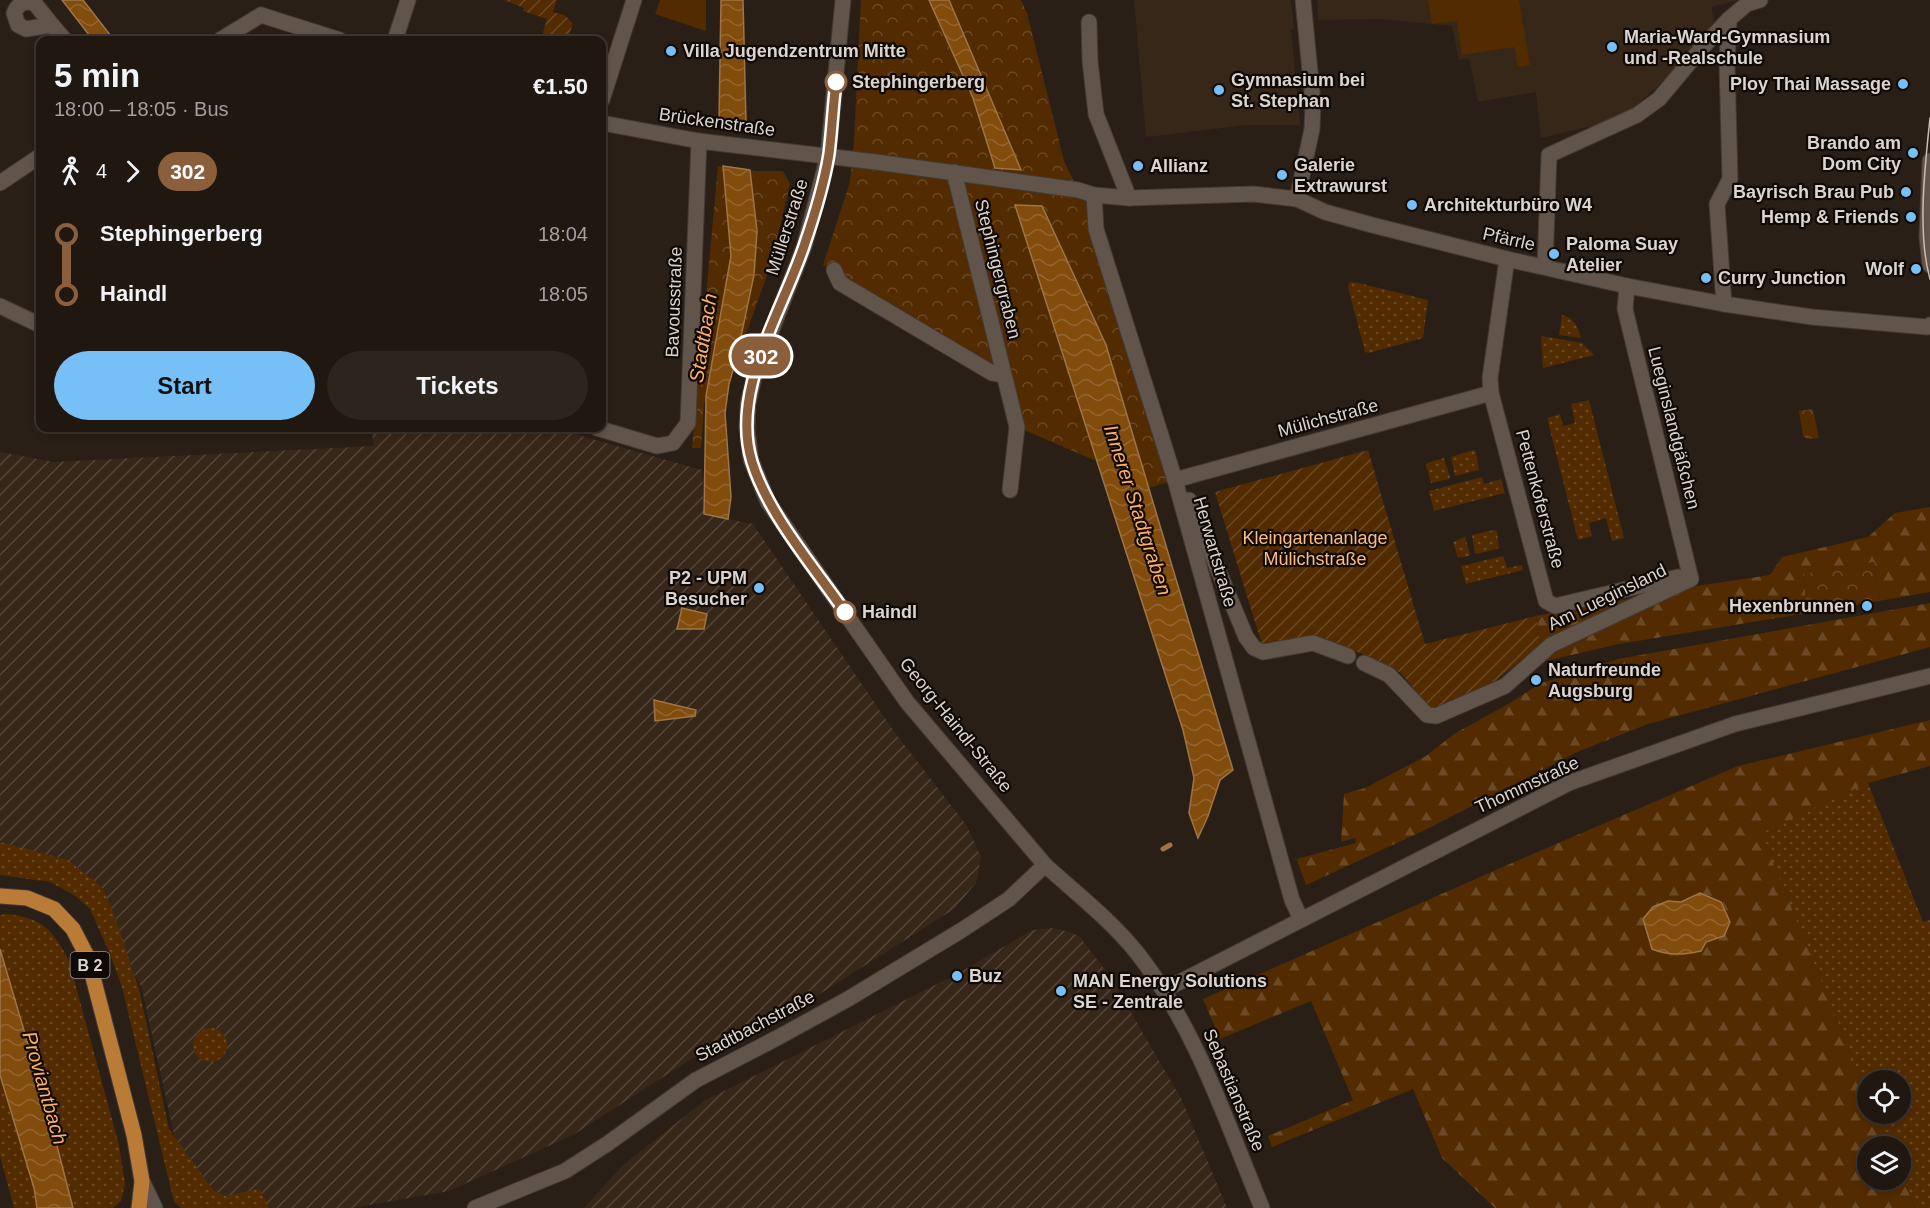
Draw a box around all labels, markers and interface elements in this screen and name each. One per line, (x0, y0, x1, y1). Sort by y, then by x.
place label: Maria-Ward-Gymnasium und -Realschule (1624, 27, 1830, 68)
marker: Maria-Ward-Gymnasium und -Realschule (1605, 40, 1619, 54)
place label: Villa Jugendzentrum Mitte (683, 41, 906, 61)
marker: Villa Jugendzentrum Mitte (664, 44, 678, 58)
text: 5 min (54, 57, 140, 94)
place label: Gymnasium bei St. Stephan (1231, 70, 1365, 111)
marker: Stephingerberg (825, 71, 847, 93)
place label: Stephingerberg (852, 72, 985, 92)
text: €1.50 (533, 74, 588, 99)
place label: Ploy Thai Massage (1730, 74, 1891, 94)
marker: Ploy Thai Massage (1896, 77, 1910, 91)
marker: Gymnasium bei St. Stephan (1212, 83, 1226, 97)
text: 18:00 – 18:05 · Bus (54, 98, 229, 120)
street label: Brückenstraße (658, 104, 776, 140)
place label: Brando am Dom City (1807, 133, 1901, 174)
marker: Brando am Dom City (1906, 146, 1920, 160)
icon: walk (54, 155, 87, 188)
icon: forward (116, 155, 149, 188)
place label: Galerie Extrawurst (1294, 155, 1387, 196)
place label: Allianz (1150, 156, 1208, 176)
marker: Allianz (1131, 159, 1145, 173)
text: 4 (96, 160, 107, 182)
text: 302 (170, 160, 205, 183)
marker: Galerie Extrawurst (1275, 168, 1289, 182)
street label: Müllerstraße (762, 176, 812, 278)
place label: Bayrisch Brau Pub (1733, 182, 1894, 202)
marker: Bayrisch Brau Pub (1899, 185, 1913, 199)
place label: Architekturbüro W4 (1424, 195, 1592, 215)
street label: Stephingergraben (971, 197, 1025, 341)
marker: Architekturbüro W4 (1405, 198, 1419, 212)
place label: Hemp & Friends (1761, 207, 1899, 227)
marker: Hemp & Friends (1904, 210, 1918, 224)
text: Stephingerberg (100, 221, 263, 246)
text: 18:04 (538, 223, 588, 245)
street label: Pfärrle (1481, 223, 1537, 255)
place label: Paloma Suay Atelier (1566, 234, 1678, 275)
street label: Bavousstraße (662, 246, 686, 358)
marker: Paloma Suay Atelier (1547, 247, 1561, 261)
place label: Wolf (1865, 259, 1905, 279)
marker: Wolf (1909, 262, 1923, 276)
place label: Curry Junction (1718, 268, 1846, 288)
marker: Curry Junction (1699, 271, 1713, 285)
text: Haindl (100, 281, 167, 306)
text: 18:05 (538, 283, 588, 305)
water label: Stadtbach (685, 292, 721, 384)
line badge: 302 (726, 336, 795, 376)
street label: Lueginslandgäßchen (1644, 344, 1704, 512)
text: 302 (743, 345, 779, 368)
button: Start (54, 351, 315, 420)
button: Tickets (327, 351, 588, 420)
street label: Mülichstraße (1276, 395, 1380, 441)
water label: Innerer Stadtgraben (1100, 422, 1176, 598)
street label: Pettenkoferstraße (1512, 427, 1568, 571)
street label: Herwartstraße (1190, 494, 1240, 610)
park label: Kleingartenanlage Mülichstraße (1242, 528, 1388, 569)
street label: Am Lueginsland (1545, 560, 1669, 634)
place label: P2 - UPM Besucher (665, 568, 747, 609)
marker: P2 - UPM Besucher (752, 581, 766, 595)
place label: Hexenbrunnen (1729, 596, 1855, 616)
marker: Hexenbrunnen (1860, 599, 1874, 613)
marker: Haindl (834, 601, 856, 623)
place label: Haindl (862, 602, 917, 622)
street label: Georg-Haindl-Straße (896, 654, 1016, 796)
place label: Naturfreunde Augsburg (1548, 660, 1661, 701)
marker: Naturfreunde Augsburg (1529, 673, 1543, 687)
street label: Thommstraße (1472, 752, 1582, 818)
road number: B 2 (70, 952, 110, 978)
place label: Buz (969, 966, 1002, 986)
marker: Buz (950, 969, 964, 983)
place label: MAN Energy Solutions SE - Zentrale (1073, 971, 1267, 1012)
marker: MAN Energy Solutions SE - Zentrale (1054, 984, 1068, 998)
street label: Stadtbachstraße (692, 986, 818, 1066)
street label: Sebastianstraße (1199, 1026, 1269, 1154)
water label: Proviantbach (18, 1029, 72, 1147)
map controls (1857, 1070, 1911, 1190)
button: locate (1857, 1070, 1911, 1124)
button: layers (1857, 1136, 1911, 1190)

